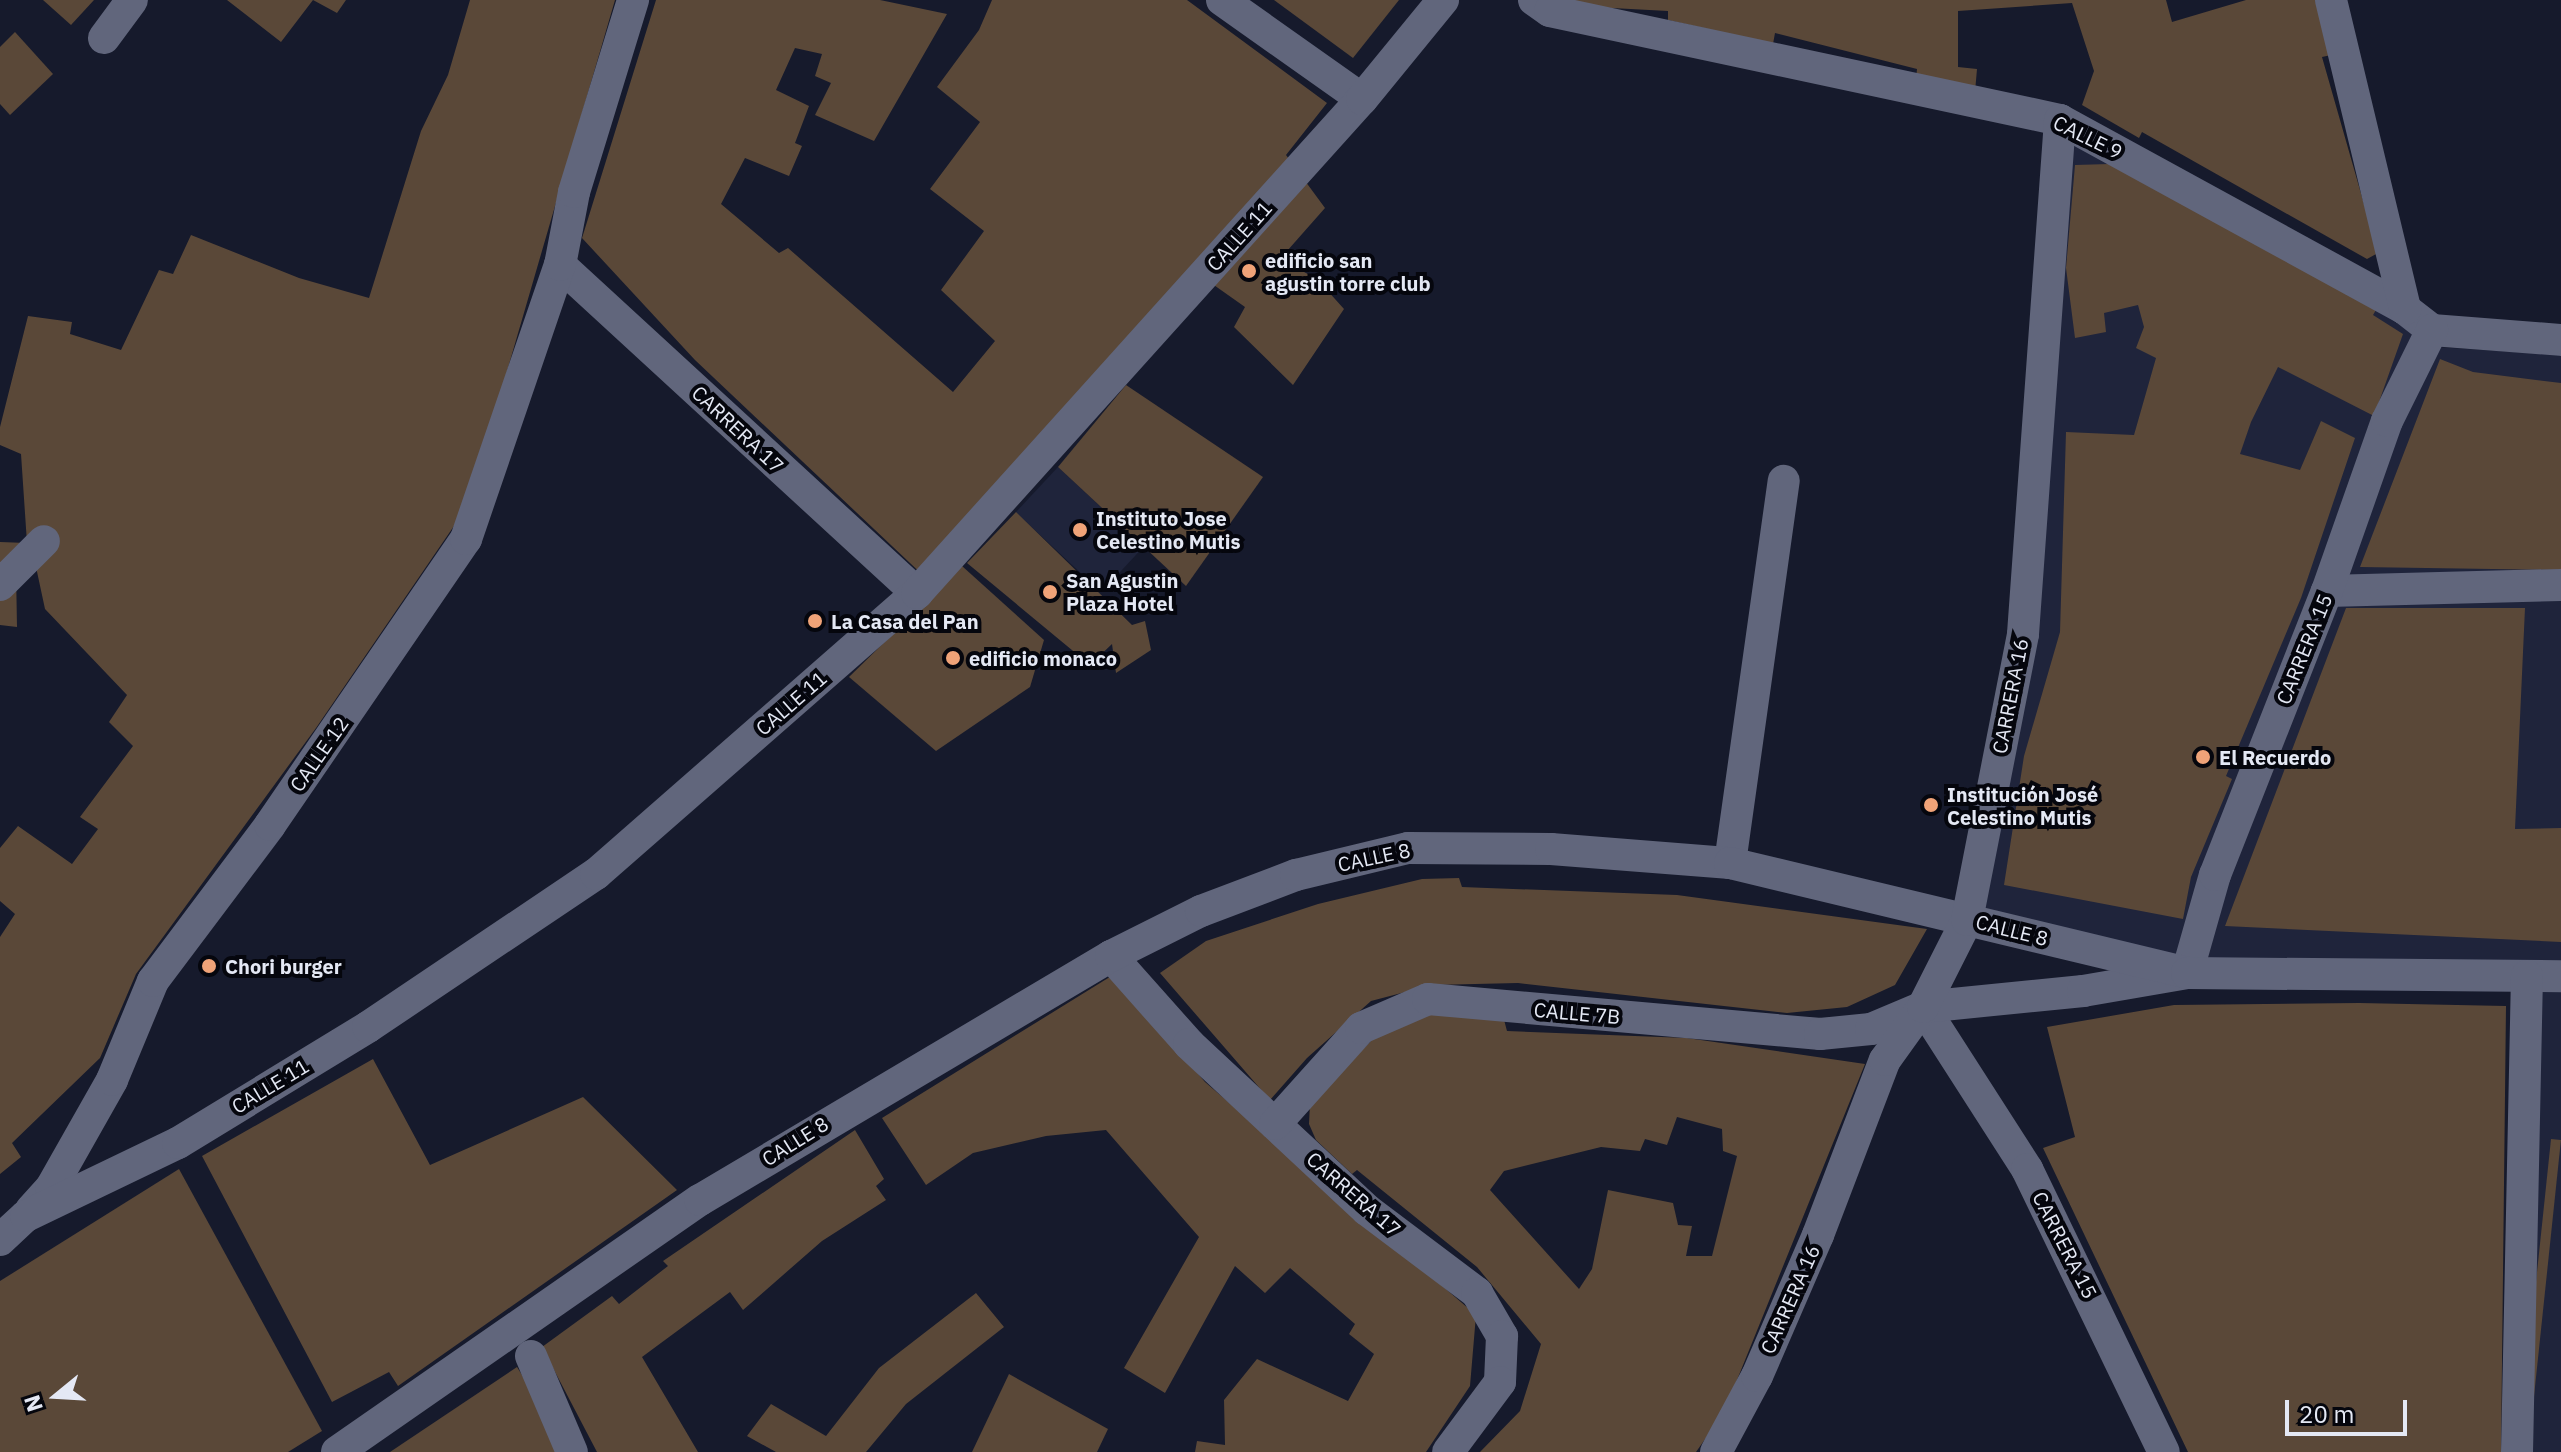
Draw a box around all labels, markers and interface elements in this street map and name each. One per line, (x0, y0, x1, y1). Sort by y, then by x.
street label: CALLE 9 (2050, 110, 2126, 164)
street label: CALLE 11 (1201, 196, 1277, 276)
place label: edificio san agustin torre club (1265, 248, 1431, 295)
marker: edificio san agustin torre club (1240, 262, 1258, 280)
street label: CARRERA 17 (687, 380, 789, 478)
place label: Instituto Jose Celestino Mutis (1096, 506, 1241, 553)
marker: Instituto Jose Celestino Mutis (1071, 521, 1089, 539)
place label: San Agustin Plaza Hotel (1066, 568, 1178, 615)
marker: San Agustin Plaza Hotel (1041, 583, 1059, 601)
street label: CARRERA 15 (2271, 590, 2337, 708)
place label: La Casa del Pan (831, 609, 979, 633)
marker: La Casa del Pan (806, 612, 824, 630)
street label: CARRERA 16 (1987, 636, 2033, 756)
place label: edificio monaco (969, 646, 1117, 670)
marker: edificio monaco (944, 649, 962, 667)
street label: CALLE 11 (751, 666, 831, 740)
street label: CALLE 12 (285, 712, 353, 796)
place label: El Recuerdo (2219, 745, 2331, 769)
marker: El Recuerdo (2194, 748, 2212, 766)
place label: Institución José Celestino Mutis (1947, 782, 2098, 829)
marker: Institución José Celestino Mutis (1922, 796, 1940, 814)
street label: CALLE 8 (1335, 838, 1413, 876)
street label: CALLE 8 (1973, 909, 2051, 951)
place label: Chori burger (225, 954, 342, 978)
marker: Chori burger (200, 957, 218, 975)
street label: CALLE 7B (1533, 997, 1621, 1029)
street label: CALLE 11 (227, 1054, 313, 1118)
street label: CALLE 8 (757, 1111, 833, 1171)
street label: CARRERA 17 (1302, 1147, 1406, 1241)
street label: CARRERA 15 (2028, 1187, 2102, 1303)
street label: CARRERA 16 (1755, 1241, 1825, 1357)
north arrow (16, 1356, 96, 1436)
scale bar (2289, 1384, 2411, 1434)
text: N (16, 1392, 49, 1416)
text: 20 m (2299, 1398, 2354, 1430)

